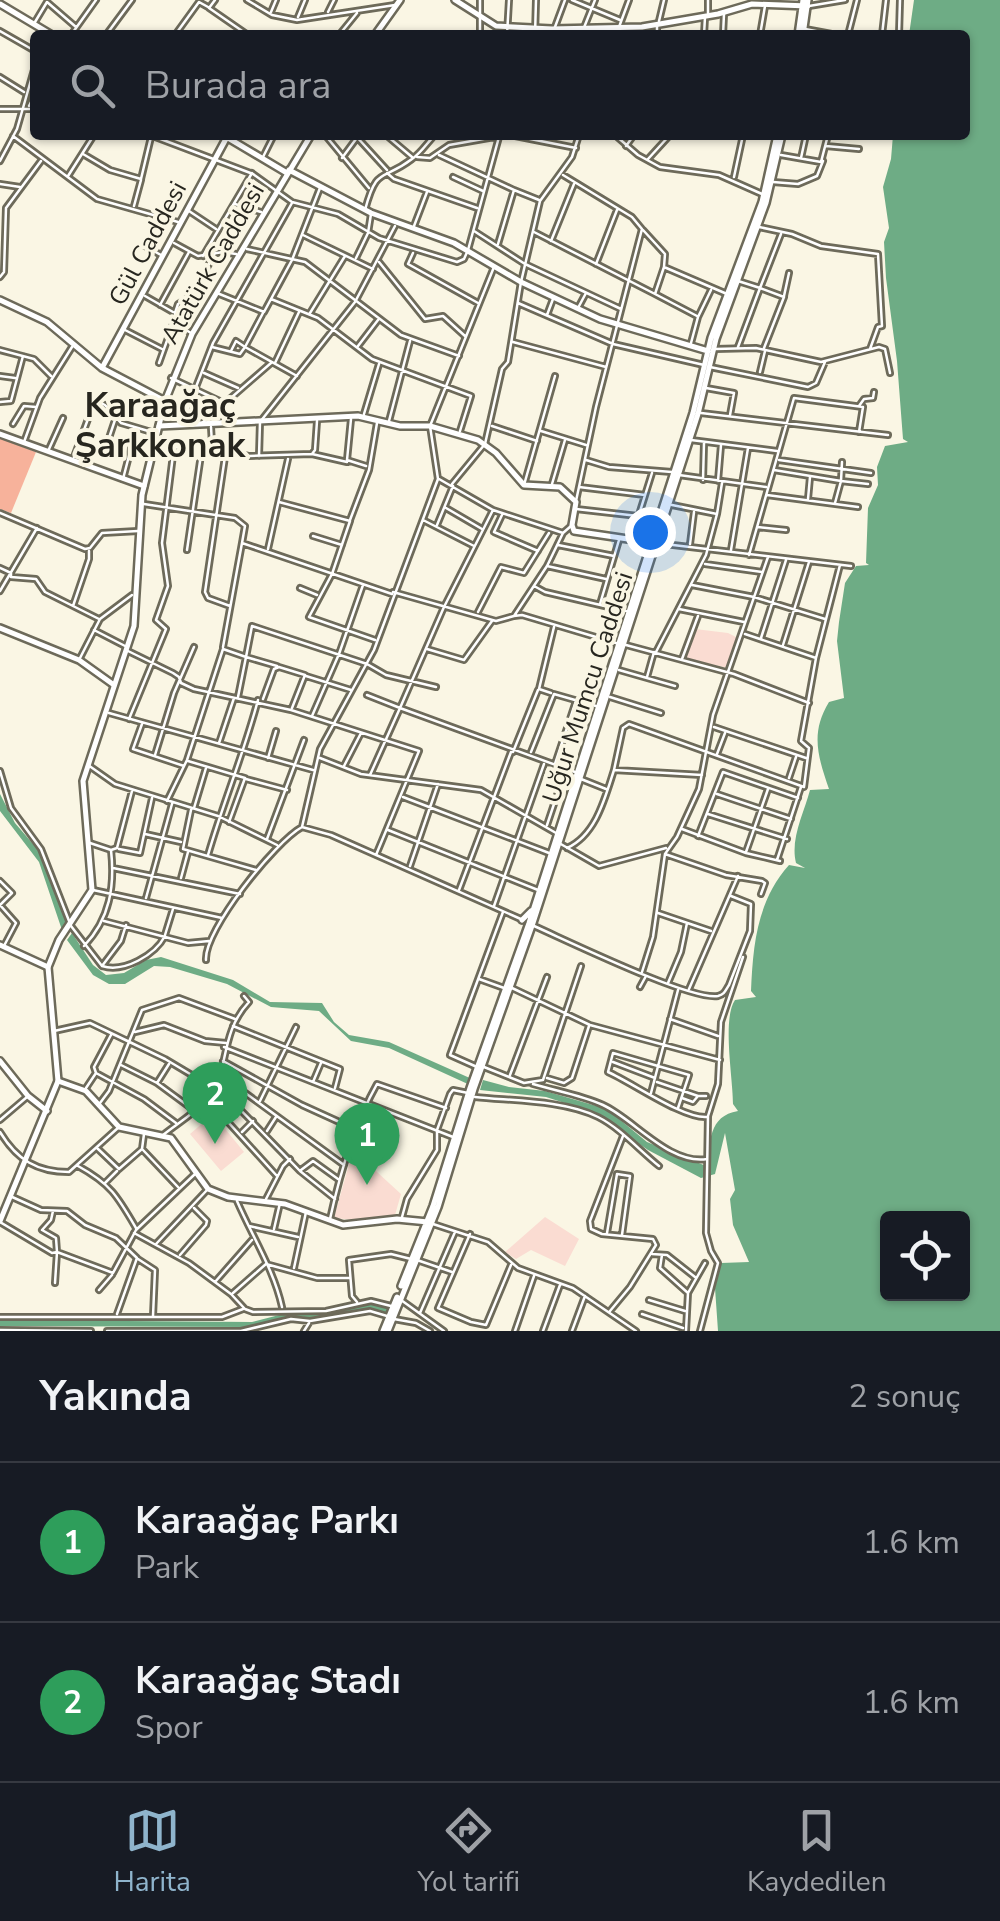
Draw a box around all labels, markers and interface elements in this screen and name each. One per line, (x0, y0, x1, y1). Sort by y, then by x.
search box (30, 30, 970, 140)
icon: search (65, 58, 120, 113)
text: Burada ara (145, 60, 331, 111)
street label: Gül Caddesi (101, 175, 195, 311)
street label: Atatürk Caddesi (153, 177, 273, 350)
district label: Karaağaç Şarkkonak (75, 382, 247, 469)
your location (625, 507, 676, 558)
street label: Uğur Mumcu Caddesi (535, 567, 641, 807)
pin: 2 (182, 1062, 248, 1144)
pin: 1 (334, 1102, 400, 1185)
map controls (880, 1211, 970, 1301)
button: locate (880, 1211, 970, 1301)
text: Yakında (40, 1368, 192, 1425)
text: 2 sonuç (848, 1375, 960, 1418)
text: Karaağaç Parkı (135, 1495, 399, 1546)
text: 1 (63, 1521, 82, 1564)
text: 1.6 km (863, 1521, 960, 1564)
text: Park (135, 1546, 199, 1589)
text: Karaağaç Stadı (135, 1655, 401, 1706)
text: 2 (63, 1681, 82, 1724)
text: 1.6 km (863, 1681, 960, 1724)
text: Spor (135, 1706, 203, 1749)
tab: Harita (113, 1803, 191, 1901)
tab: Yol tarifi (418, 1803, 520, 1901)
tab: Kaydedilen (747, 1803, 887, 1901)

